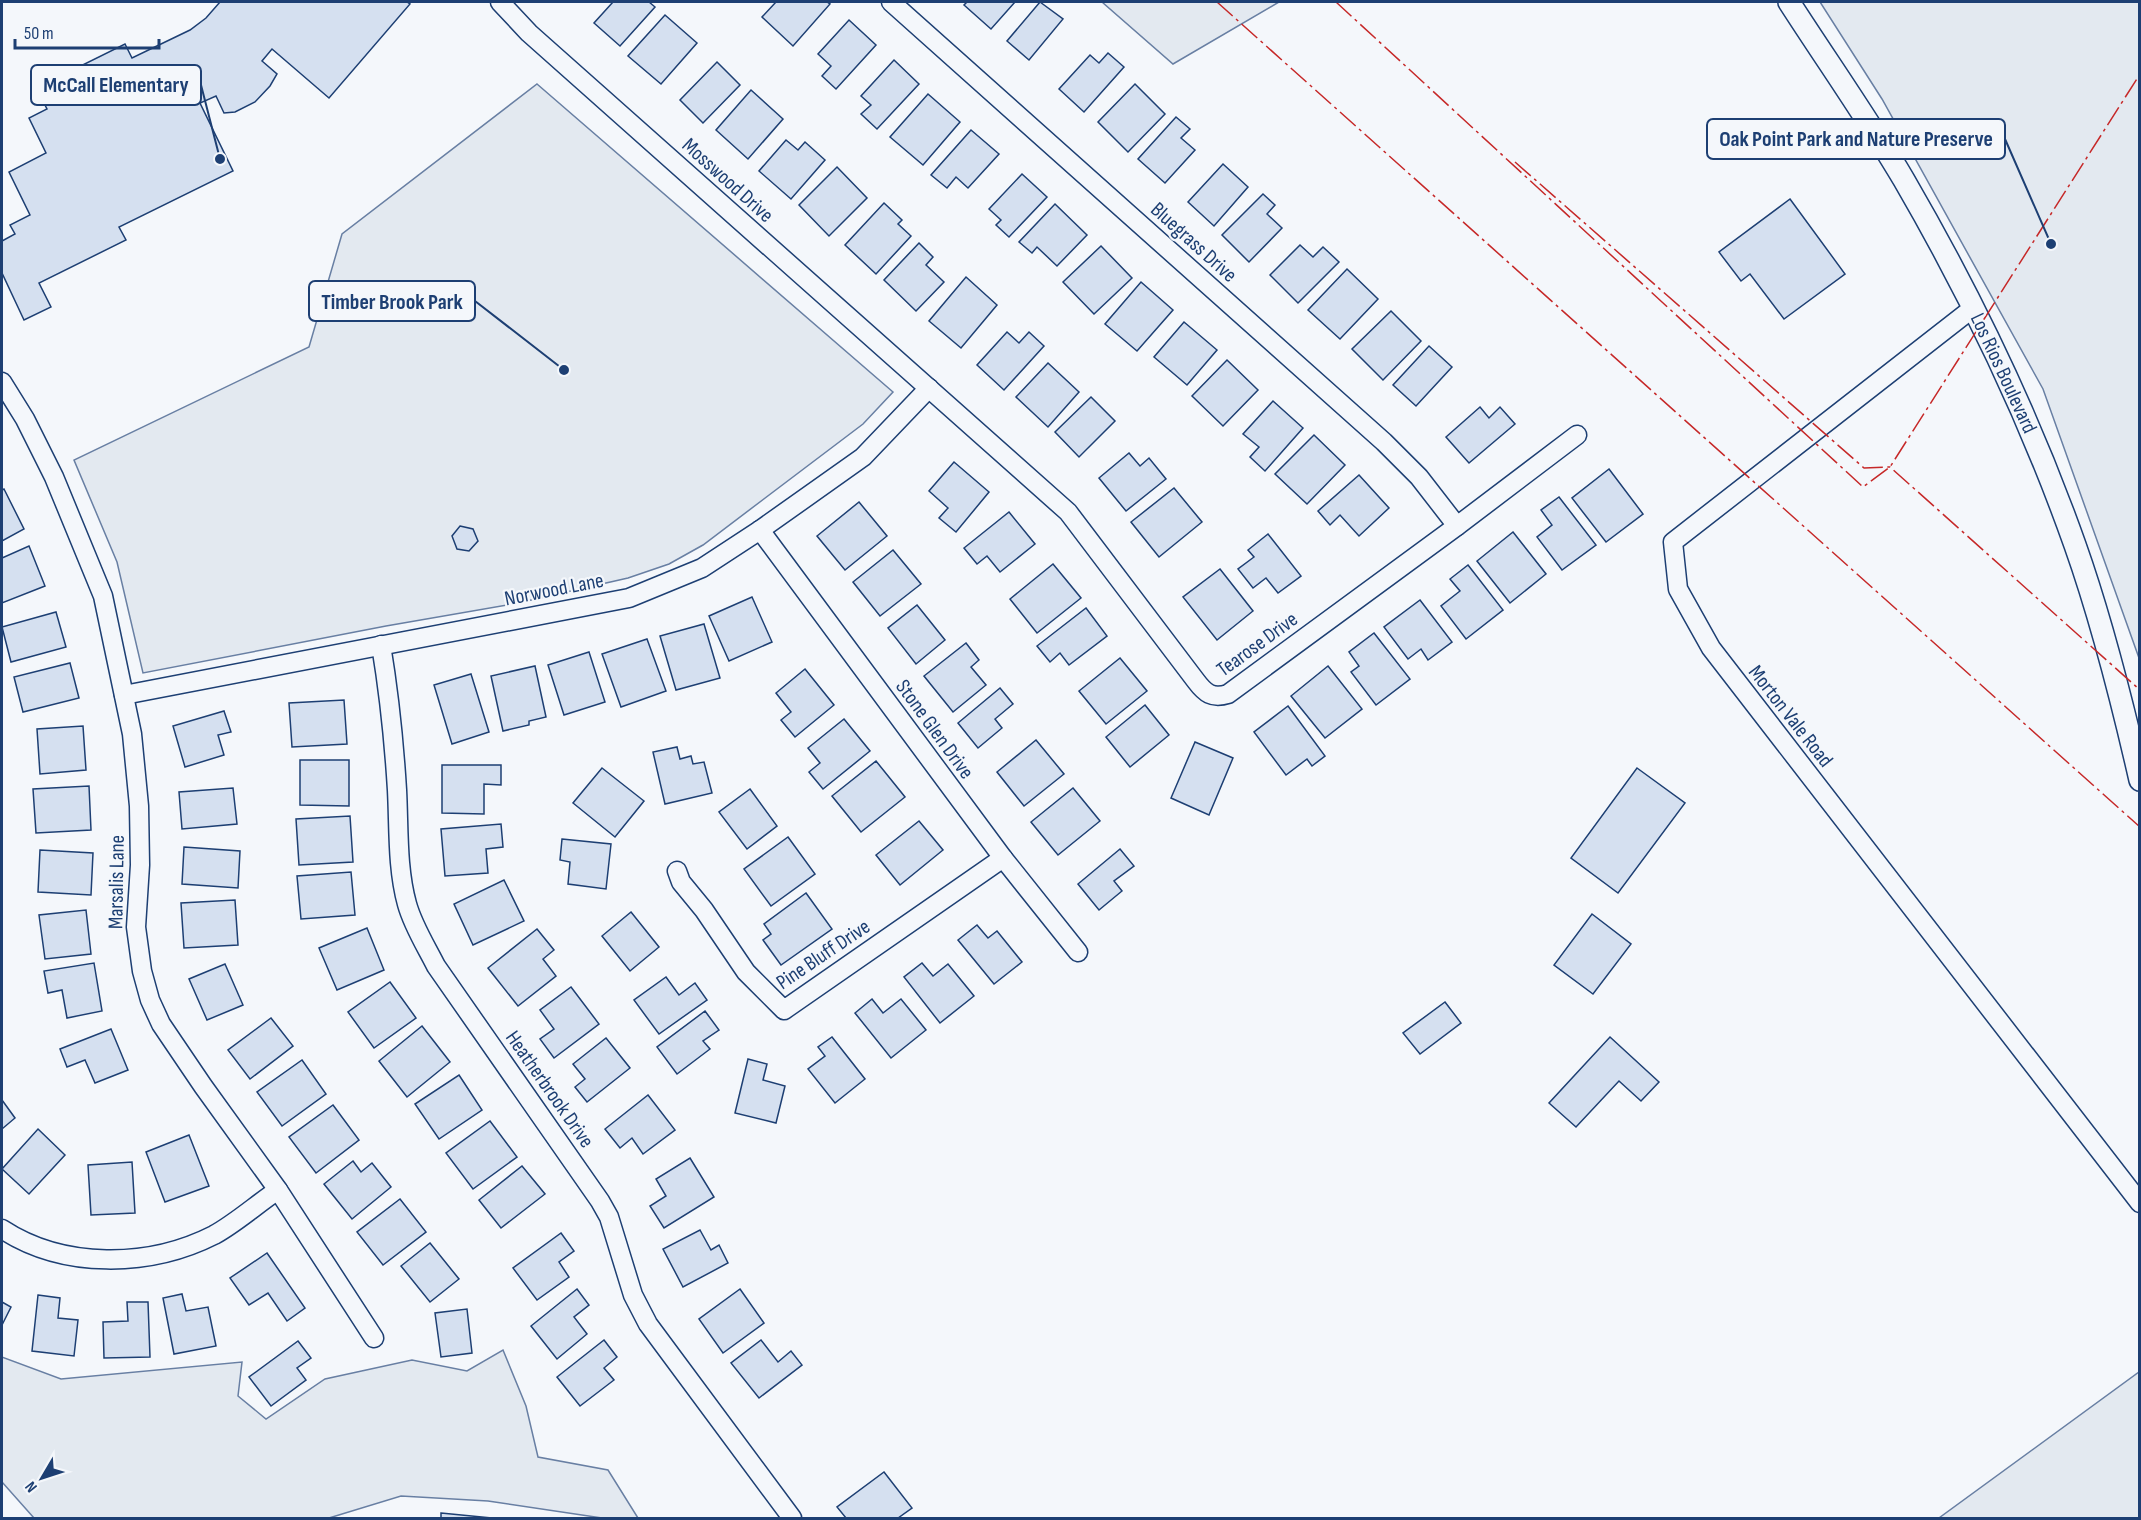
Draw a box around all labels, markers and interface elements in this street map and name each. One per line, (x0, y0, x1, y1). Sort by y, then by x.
scale bar (15, 12, 159, 50)
text: 50 m (24, 23, 54, 44)
callout: McCall Elementary (31, 65, 201, 105)
text: McCall Elementary (43, 72, 189, 99)
callout: Oak Point Park and Nature Preserve (1707, 119, 2005, 159)
text: Oak Point Park and Nature Preserve (1719, 126, 1993, 153)
street label: Mosswood Drive (677, 133, 778, 228)
street label: Bluegrass Drive (1145, 197, 1242, 288)
callout: Timber Brook Park (309, 281, 475, 321)
text: Timber Brook Park (321, 289, 463, 316)
street label: Los Rios Boulevard (1965, 309, 2042, 437)
street label: Norwood Lane (502, 568, 606, 611)
street label: Tearose Drive (1212, 607, 1303, 682)
street label: Morton Vale Road (1743, 660, 1838, 772)
street label: Stone Glen Drive (890, 675, 979, 784)
street label: Marsalis Lane (103, 835, 130, 929)
street label: Pine Bluff Drive (772, 914, 875, 995)
street label: Heatherbrook Drive (500, 1026, 599, 1153)
north arrow (12, 1448, 72, 1508)
text: N (21, 1477, 42, 1496)

